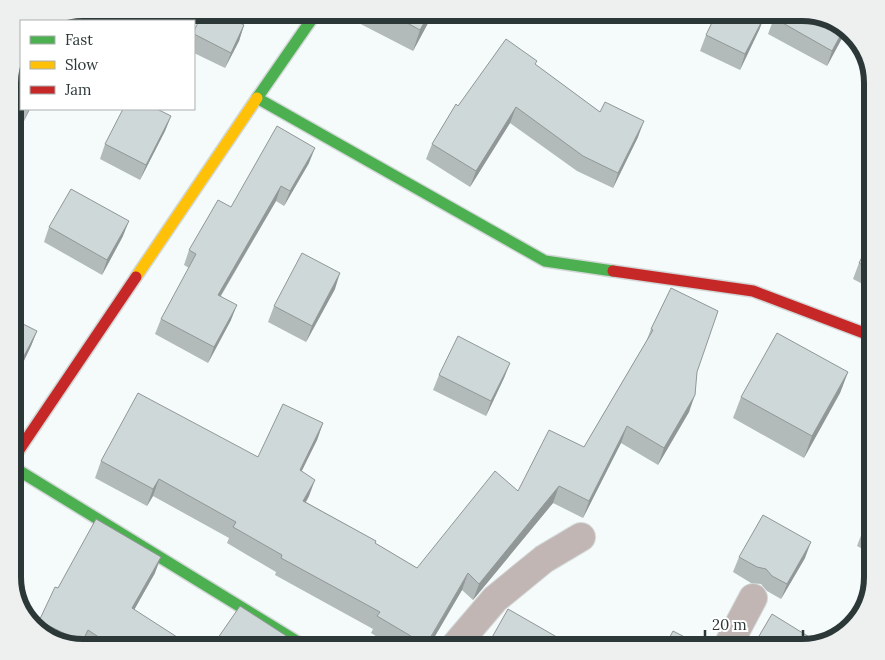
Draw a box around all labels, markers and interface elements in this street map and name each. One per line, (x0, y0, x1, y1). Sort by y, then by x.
legend (20, 20, 195, 110)
text: Fast (65, 30, 93, 49)
text: Slow (65, 55, 98, 74)
text: Jam (64, 80, 92, 99)
scale bar (705, 608, 802, 640)
text: 20 m (712, 615, 747, 634)

